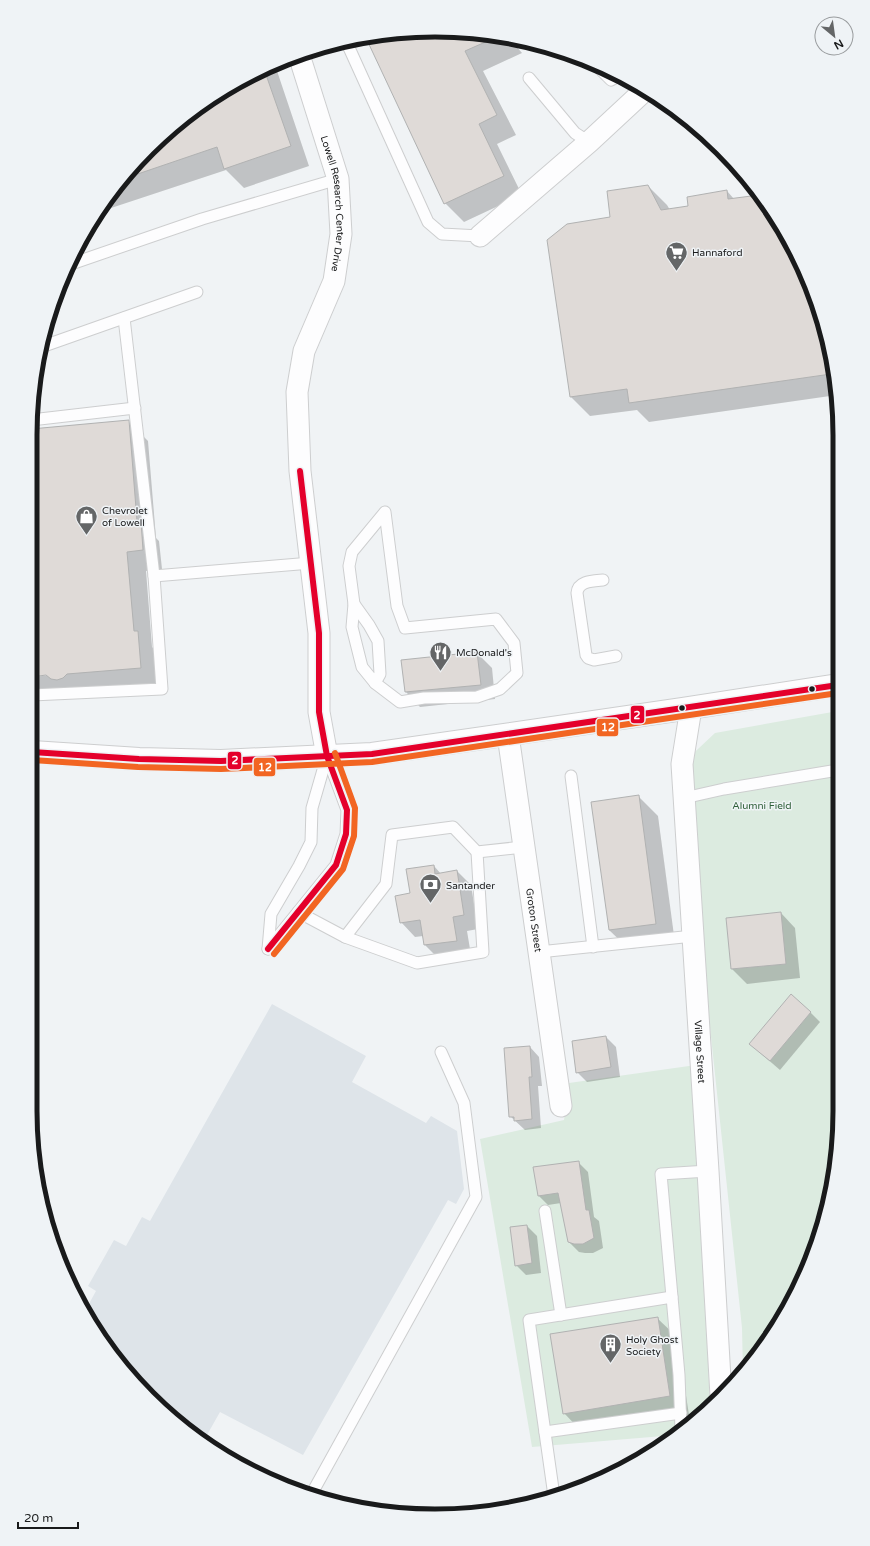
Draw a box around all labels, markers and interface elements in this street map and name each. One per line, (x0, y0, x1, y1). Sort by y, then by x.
north arrow (814, 16, 854, 56)
text: N (832, 36, 846, 52)
street label: Lowell Research Center Drive (318, 134, 346, 273)
supermarket icon: Hannaford (664, 239, 690, 272)
place label: Hannaford (692, 247, 742, 259)
shop icon: Chevrolet of Lowell (74, 503, 100, 536)
place label: Chevrolet of Lowell (102, 505, 148, 529)
restaurant icon: McDonald's (428, 639, 454, 672)
place label: McDonald's (456, 647, 512, 659)
unlabelled marker (807, 684, 817, 694)
unlabelled marker (677, 703, 687, 713)
line badge: 2 (630, 705, 645, 724)
text: 2 (634, 709, 641, 722)
line badge: 12 (596, 718, 619, 737)
text: 12 (601, 721, 615, 734)
line badge: 2 (227, 751, 242, 770)
text: 2 (232, 754, 239, 767)
line badge: 12 (253, 757, 276, 777)
text: 12 (258, 761, 272, 774)
park label: Alumni Field (732, 800, 792, 812)
bank icon: Santander (417, 872, 443, 905)
place label: Santander (446, 880, 495, 892)
street label: Groton Street (523, 887, 544, 953)
street label: Village Street (691, 1020, 707, 1084)
building icon: Holy Ghost Society (597, 1332, 623, 1365)
place label: Holy Ghost Society (626, 1334, 678, 1358)
scale bar (18, 1504, 78, 1530)
text: 20 m (24, 1511, 53, 1525)

